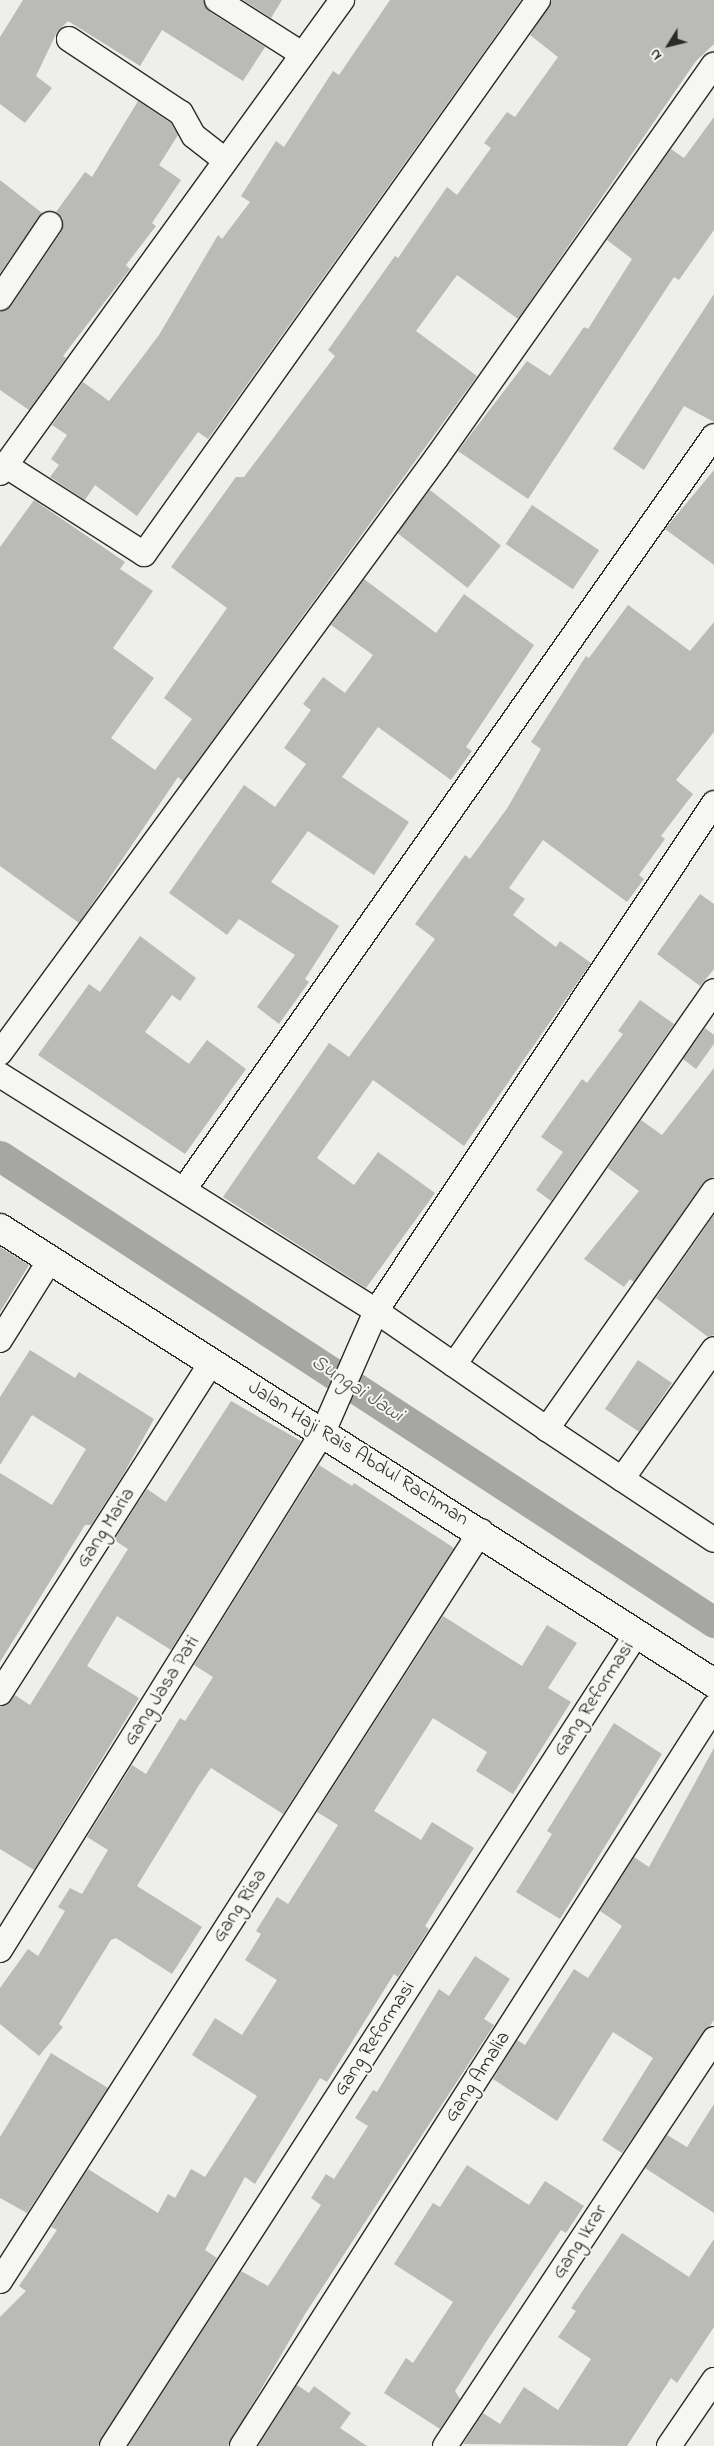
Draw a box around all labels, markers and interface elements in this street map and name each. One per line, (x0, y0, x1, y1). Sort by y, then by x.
north arrow (644, 20, 694, 70)
text: N (645, 44, 668, 64)
water label: Sungai Jawi (306, 1350, 408, 1428)
street label: Jalan Haji Rais Abdul Rachman (243, 1376, 473, 1532)
street label: Gang Maria (71, 1483, 141, 1573)
street label: Gang Jasa Pati (119, 1632, 205, 1750)
street label: Gang Reformasi (548, 1637, 640, 1761)
street label: Gang Risa (207, 1865, 273, 1947)
street label: Gang Reformasi (329, 1977, 421, 2101)
street label: Gang Amalia (440, 2027, 516, 2127)
street label: Gang Ikrar (547, 2200, 613, 2284)

